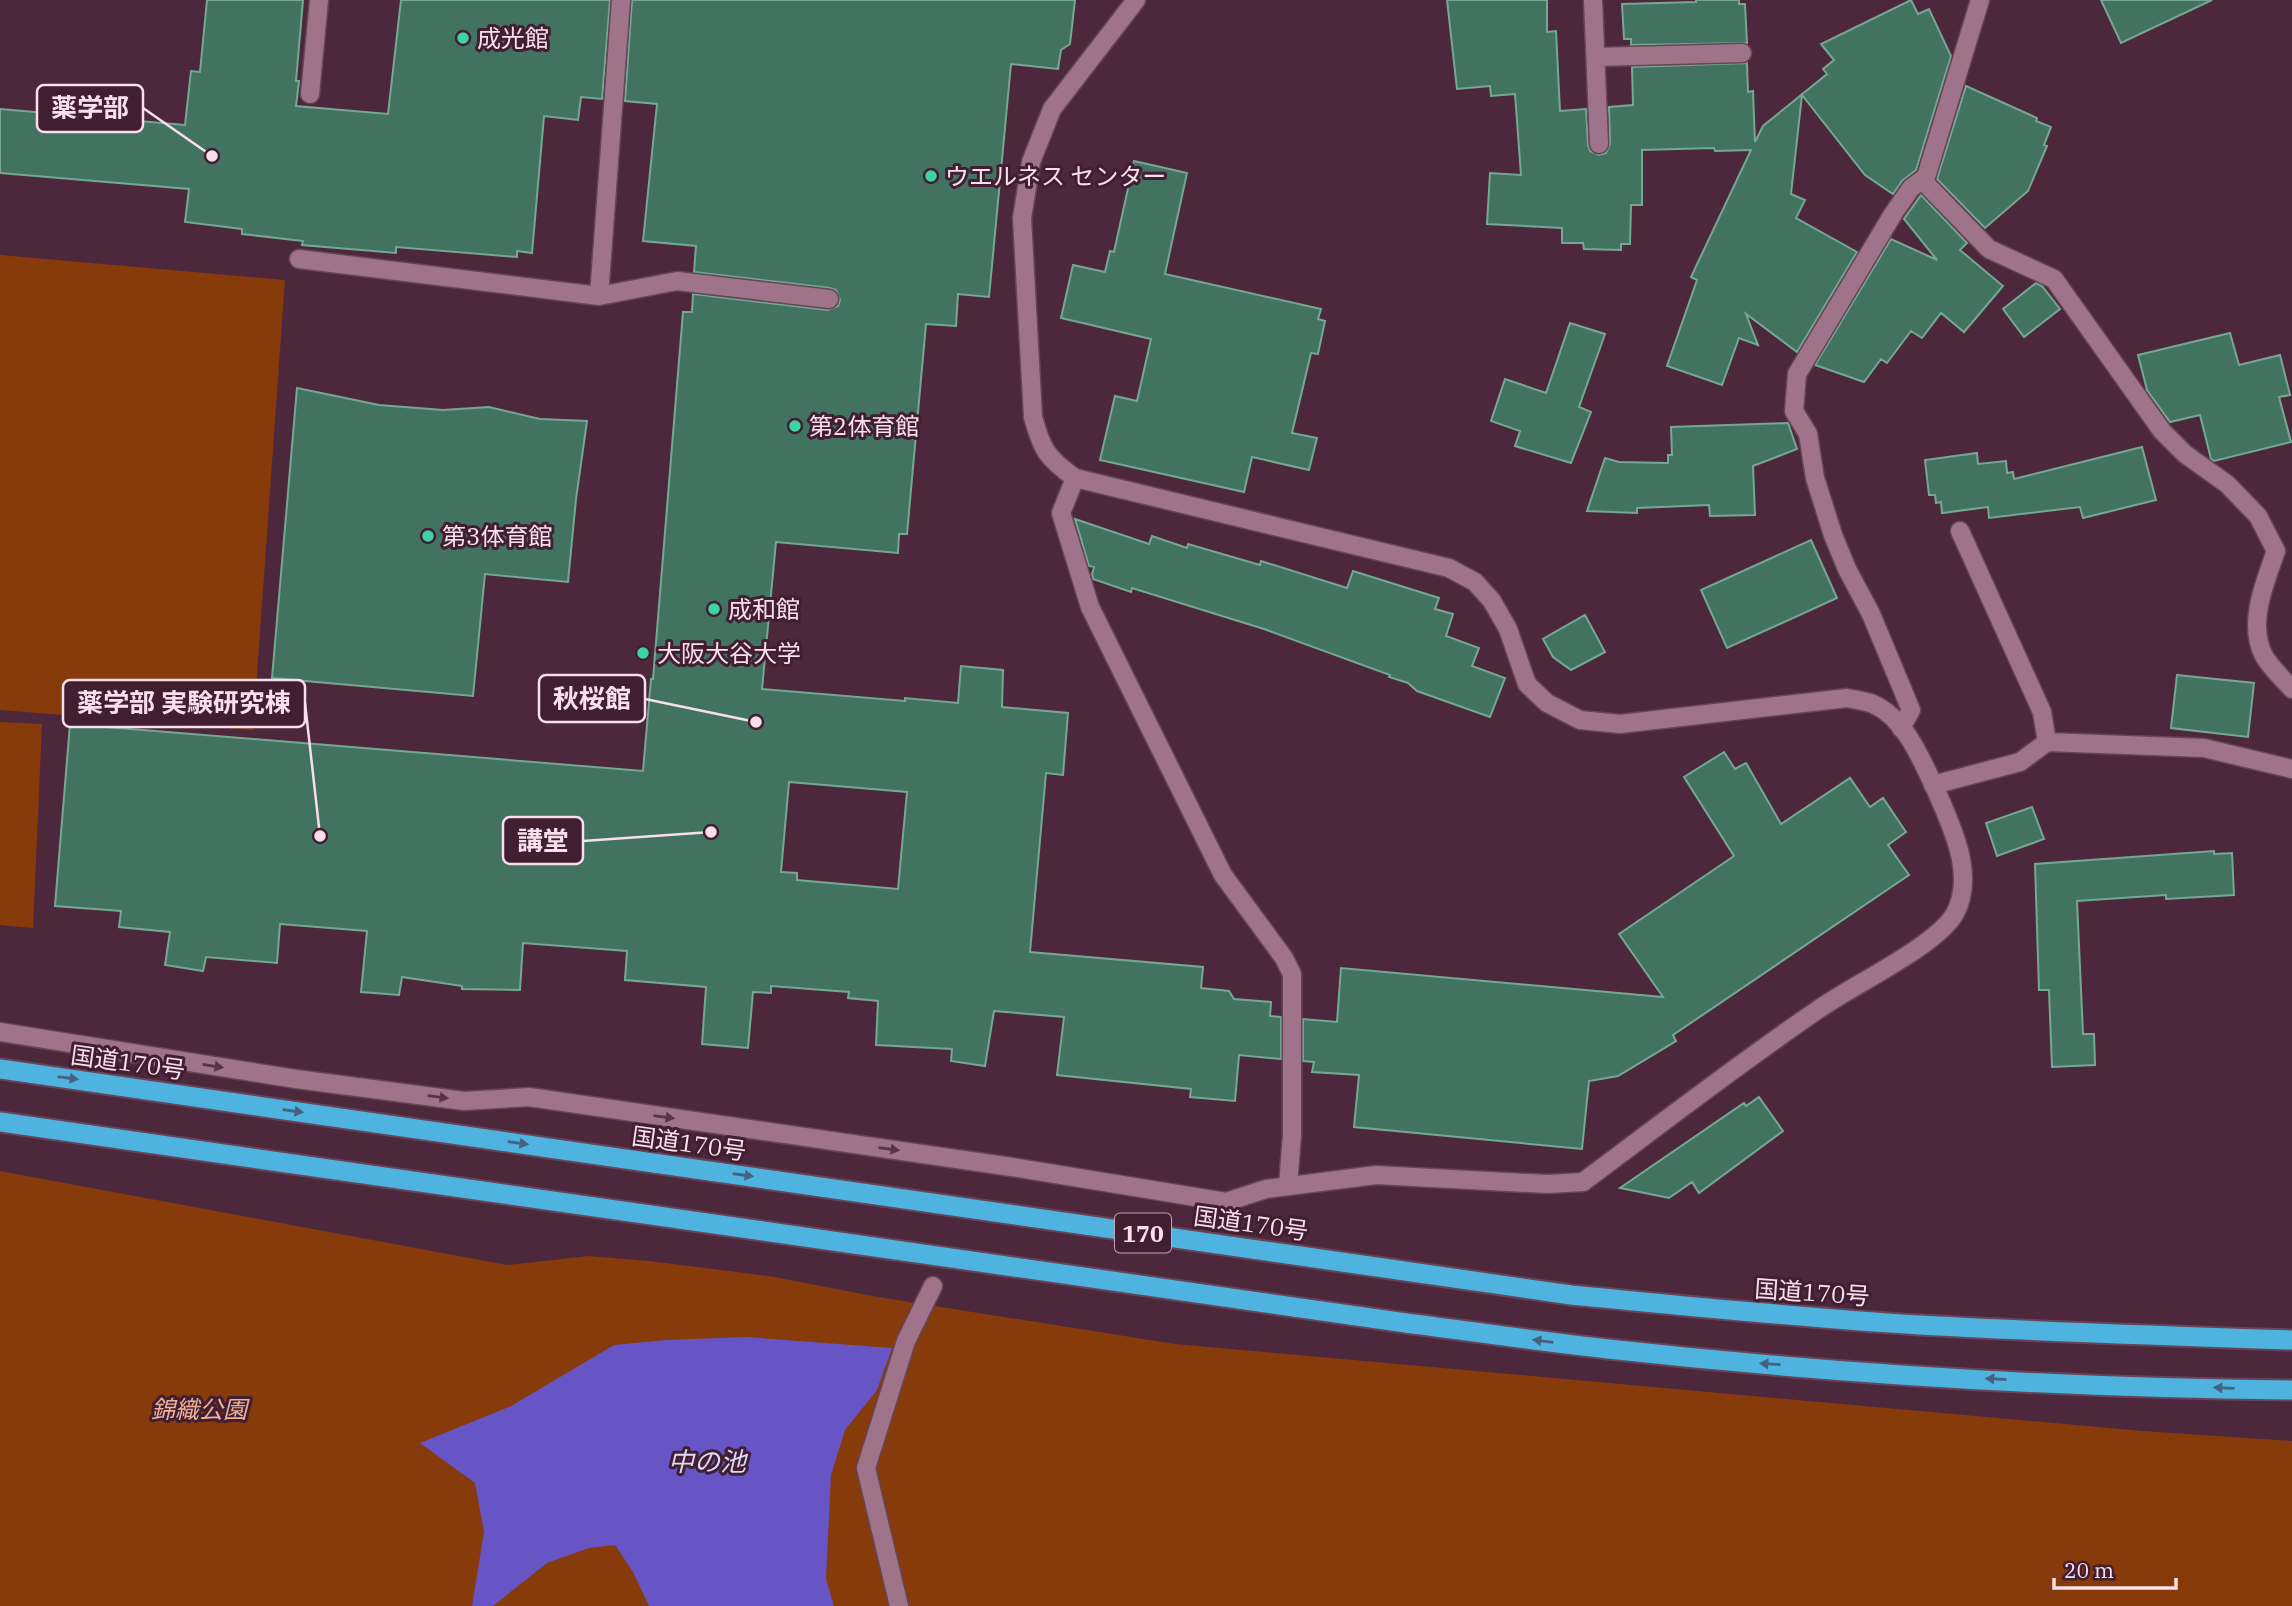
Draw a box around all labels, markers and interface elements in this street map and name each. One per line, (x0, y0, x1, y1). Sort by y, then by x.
place label: 成光館 (477, 22, 549, 54)
marker: 成光館 (455, 30, 471, 46)
callout: 薬学部 (37, 85, 143, 132)
text: 薬学部 (51, 90, 129, 124)
place label: ウエルネス センター (945, 160, 1167, 192)
marker: ウエルネス センター (923, 168, 939, 184)
place label: 第2体育館 (809, 410, 919, 442)
marker: 第2体育館 (787, 418, 803, 434)
place label: 第3体育館 (442, 520, 552, 552)
marker: 第3体育館 (420, 528, 436, 544)
place label: 成和館 (728, 593, 800, 625)
marker: 成和館 (706, 601, 722, 617)
place label: 大阪大谷大学 (657, 637, 801, 669)
marker: 大阪大谷大学 (635, 645, 651, 661)
callout: 秋桜館 (539, 675, 645, 722)
callout: 薬学部 実験研究棟 (63, 680, 305, 727)
text: 秋桜館 (553, 681, 631, 715)
text: 薬学部 実験研究棟 (77, 685, 291, 719)
callout: 講堂 (503, 817, 583, 864)
text: 講堂 (517, 823, 569, 857)
street label: 国道170号 (69, 1038, 187, 1086)
one-way arrow (202, 1061, 224, 1072)
one-way arrow (57, 1073, 79, 1084)
one-way arrow (427, 1092, 449, 1103)
one-way arrow (282, 1105, 304, 1116)
one-way arrow (653, 1112, 675, 1123)
street label: 国道170号 (630, 1119, 748, 1167)
one-way arrow (507, 1138, 529, 1149)
one-way arrow (878, 1144, 900, 1155)
one-way arrow (732, 1170, 754, 1181)
street label: 国道170号 (1192, 1199, 1310, 1247)
road number: 170 (1115, 1214, 1171, 1252)
street label: 国道170号 (1753, 1272, 1871, 1312)
one-way arrow (1532, 1335, 1554, 1346)
one-way arrow (1758, 1358, 1780, 1369)
one-way arrow (1985, 1374, 2007, 1385)
one-way arrow (2213, 1383, 2235, 1394)
park label: 錦織公園 (151, 1393, 250, 1425)
water label: 中の池 (668, 1444, 749, 1478)
scale bar (2054, 1546, 2176, 1590)
text: 20 m (2064, 1556, 2114, 1584)

